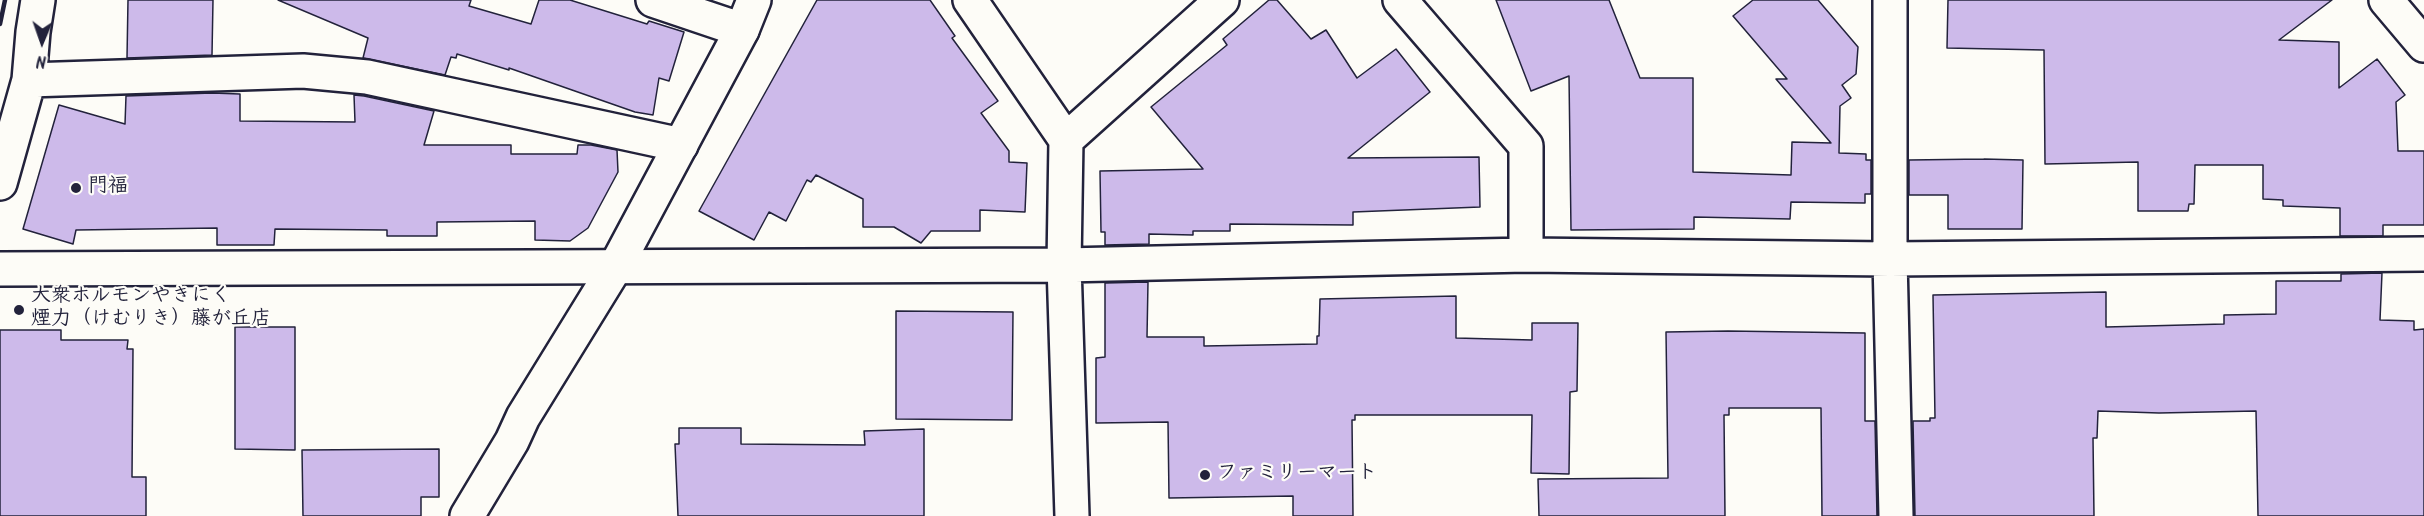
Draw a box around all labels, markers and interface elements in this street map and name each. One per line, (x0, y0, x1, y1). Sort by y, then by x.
north arrow (12, 12, 72, 72)
text: N (36, 48, 47, 73)
place label: 門福 (88, 176, 128, 200)
marker: 門福 (69, 181, 83, 195)
place label: 大衆ホルモンやきにく 煙力（けむりき）藤が丘店 (31, 286, 271, 333)
marker: 大衆ホルモンやきにく 煙力（けむりき）藤が丘店 (12, 303, 26, 317)
place label: ファミリーマート (1217, 463, 1377, 487)
marker: ファミリーマート (1198, 468, 1212, 482)

